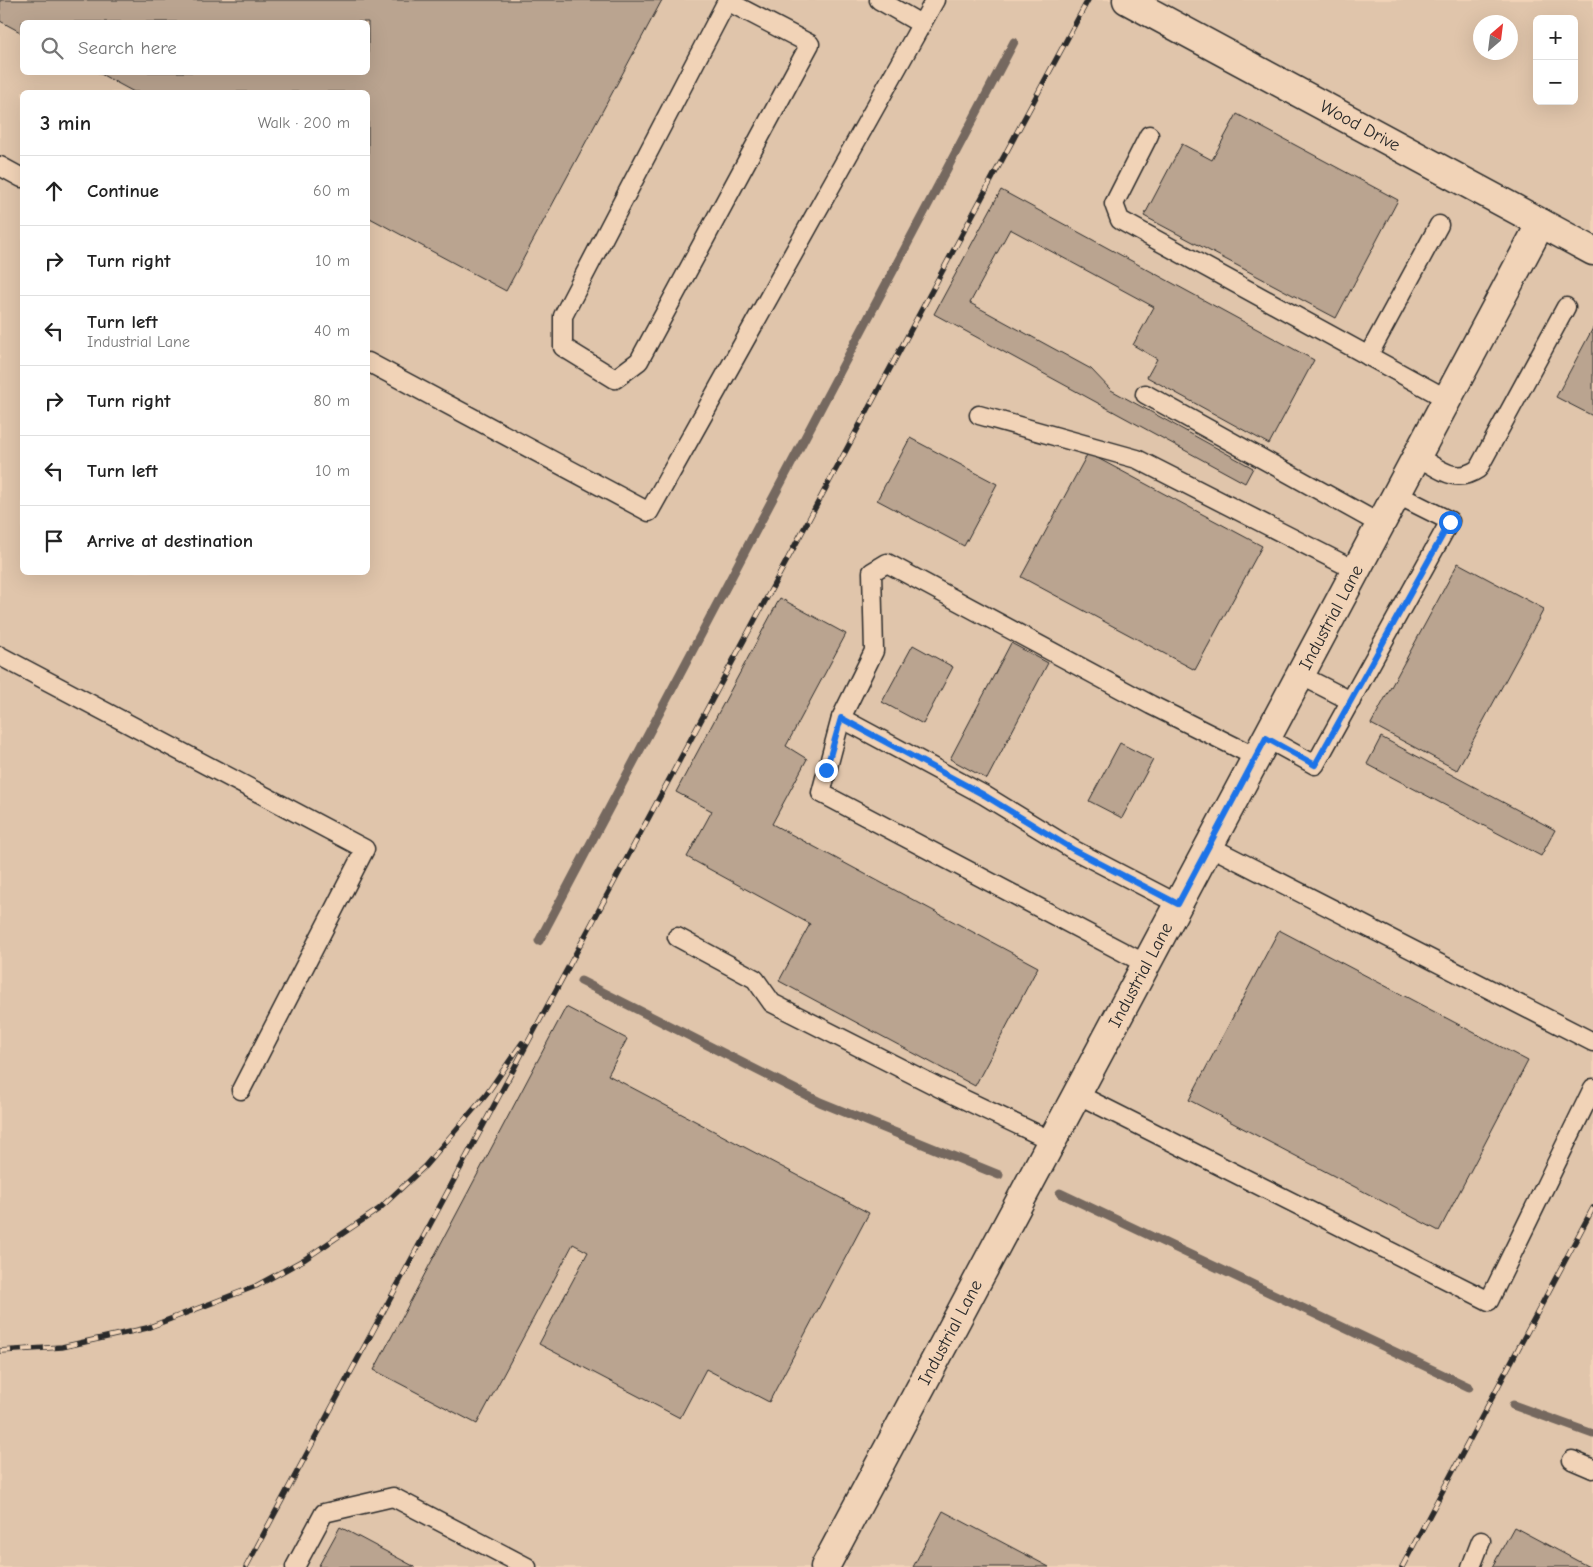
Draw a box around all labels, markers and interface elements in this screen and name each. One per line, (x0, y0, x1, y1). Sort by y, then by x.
north arrow (1473, 15, 1518, 60)
map controls (1533, 15, 1578, 105)
button: + (1533, 15, 1578, 60)
search box (20, 20, 370, 75)
icon: search (38, 34, 66, 62)
text: Search here (78, 37, 177, 59)
button: − (1533, 60, 1578, 105)
street label: Wood Drive (1316, 96, 1404, 156)
text: 3 min (40, 111, 91, 135)
text: Walk · 200 m (258, 114, 350, 132)
icon: ahead (40, 177, 68, 205)
text: Continue (87, 180, 159, 202)
text: 60 m (313, 182, 350, 200)
icon: right (40, 247, 68, 275)
text: Turn right (87, 250, 171, 272)
text: 10 m (315, 252, 350, 270)
text: Turn left (87, 311, 158, 333)
icon: left (40, 317, 68, 345)
text: 40 m (314, 322, 350, 340)
text: Industrial Lane (87, 333, 190, 351)
icon: right (40, 387, 68, 415)
text: Turn right (87, 390, 171, 412)
text: 80 m (313, 392, 350, 410)
icon: left (40, 457, 68, 485)
text: Turn left (87, 460, 158, 482)
text: 10 m (315, 462, 350, 480)
route start (1439, 511, 1462, 534)
icon: arrive (40, 527, 68, 555)
text: Arrive at destination (87, 530, 253, 552)
street label: Industrial Lane (1295, 561, 1368, 674)
route end (815, 759, 838, 782)
street label: Industrial Lane (1104, 919, 1177, 1031)
street label: Industrial Lane (914, 1276, 987, 1389)

